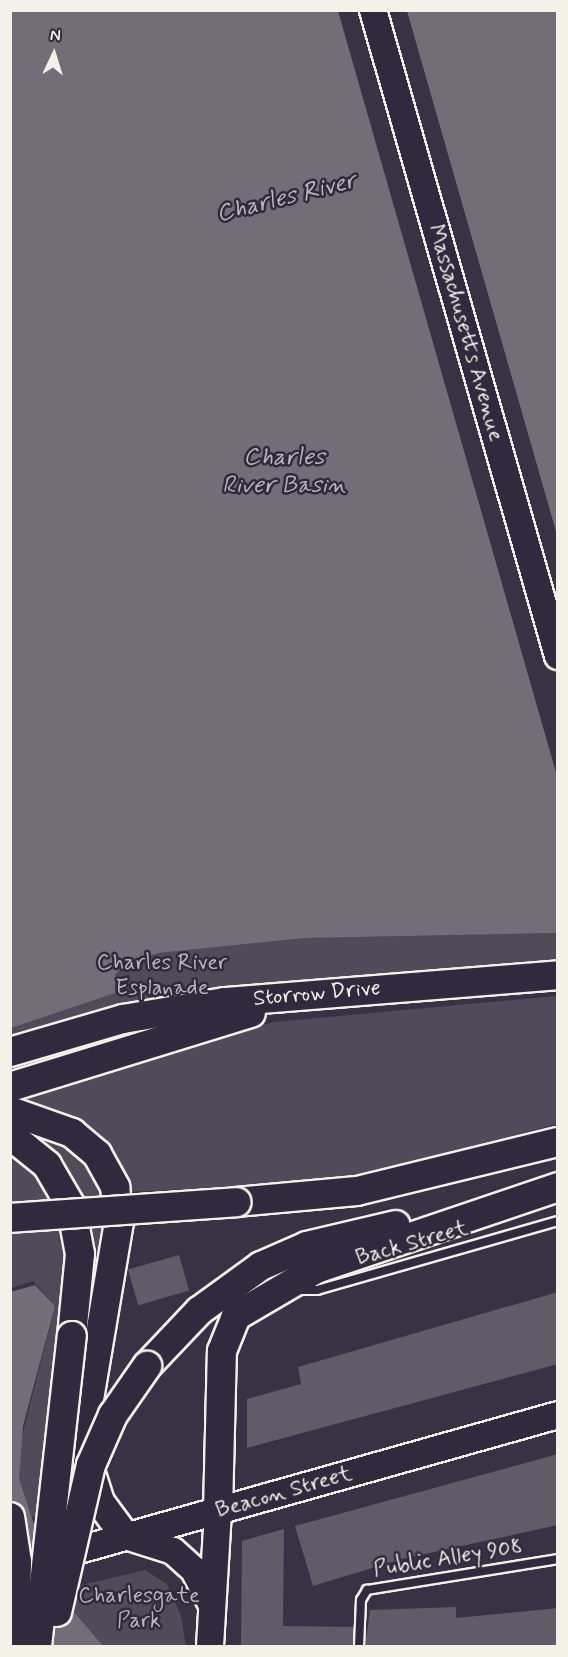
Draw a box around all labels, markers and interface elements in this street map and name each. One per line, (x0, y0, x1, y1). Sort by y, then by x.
north arrow (24, 24, 84, 84)
text: N (49, 25, 61, 46)
water label: Charles River (214, 167, 358, 229)
street label: Massachusetts Avenue (422, 225, 508, 441)
water label: Charles River Basin (223, 444, 345, 500)
park label: Charles River Esplanade (97, 950, 227, 1002)
street label: Storrow Drive (253, 975, 381, 1013)
street label: Back Street (353, 1215, 471, 1273)
street label: Beacon Street (213, 1461, 355, 1525)
street label: Public Alley 908 (371, 1534, 525, 1584)
park label: Charlesgate Park (78, 1583, 200, 1634)

